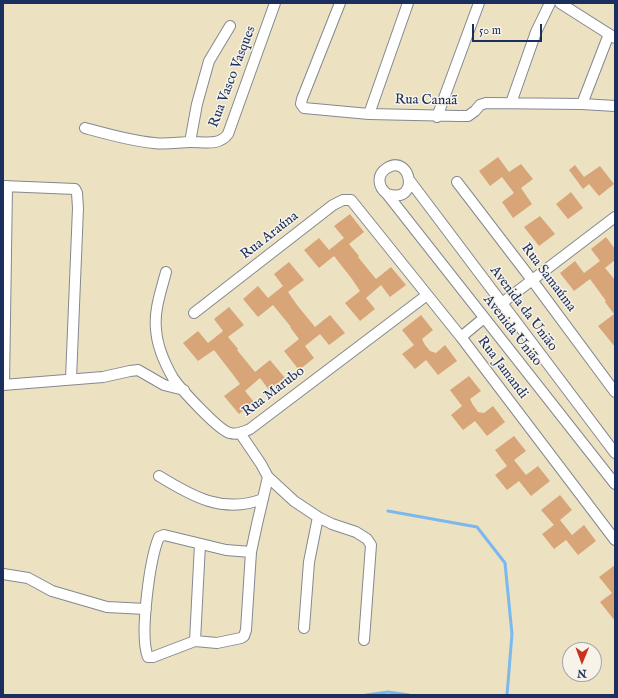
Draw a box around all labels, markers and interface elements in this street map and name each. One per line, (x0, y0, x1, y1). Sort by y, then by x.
scale bar (474, 16, 544, 42)
text: 50 m (479, 23, 501, 38)
street label: Rua Vasco Vasques (206, 24, 260, 130)
street label: Rua Canaã (395, 92, 457, 110)
street label: Rua Araúna (238, 208, 302, 264)
street label: Rua Samaúma (517, 241, 579, 315)
street label: Avenida da União (486, 263, 560, 355)
street label: Avenida União (479, 292, 545, 370)
street label: Rua Jamandi (473, 333, 531, 403)
street label: Rua Marubo (240, 363, 308, 421)
north arrow (562, 642, 602, 682)
text: N (577, 666, 587, 680)

